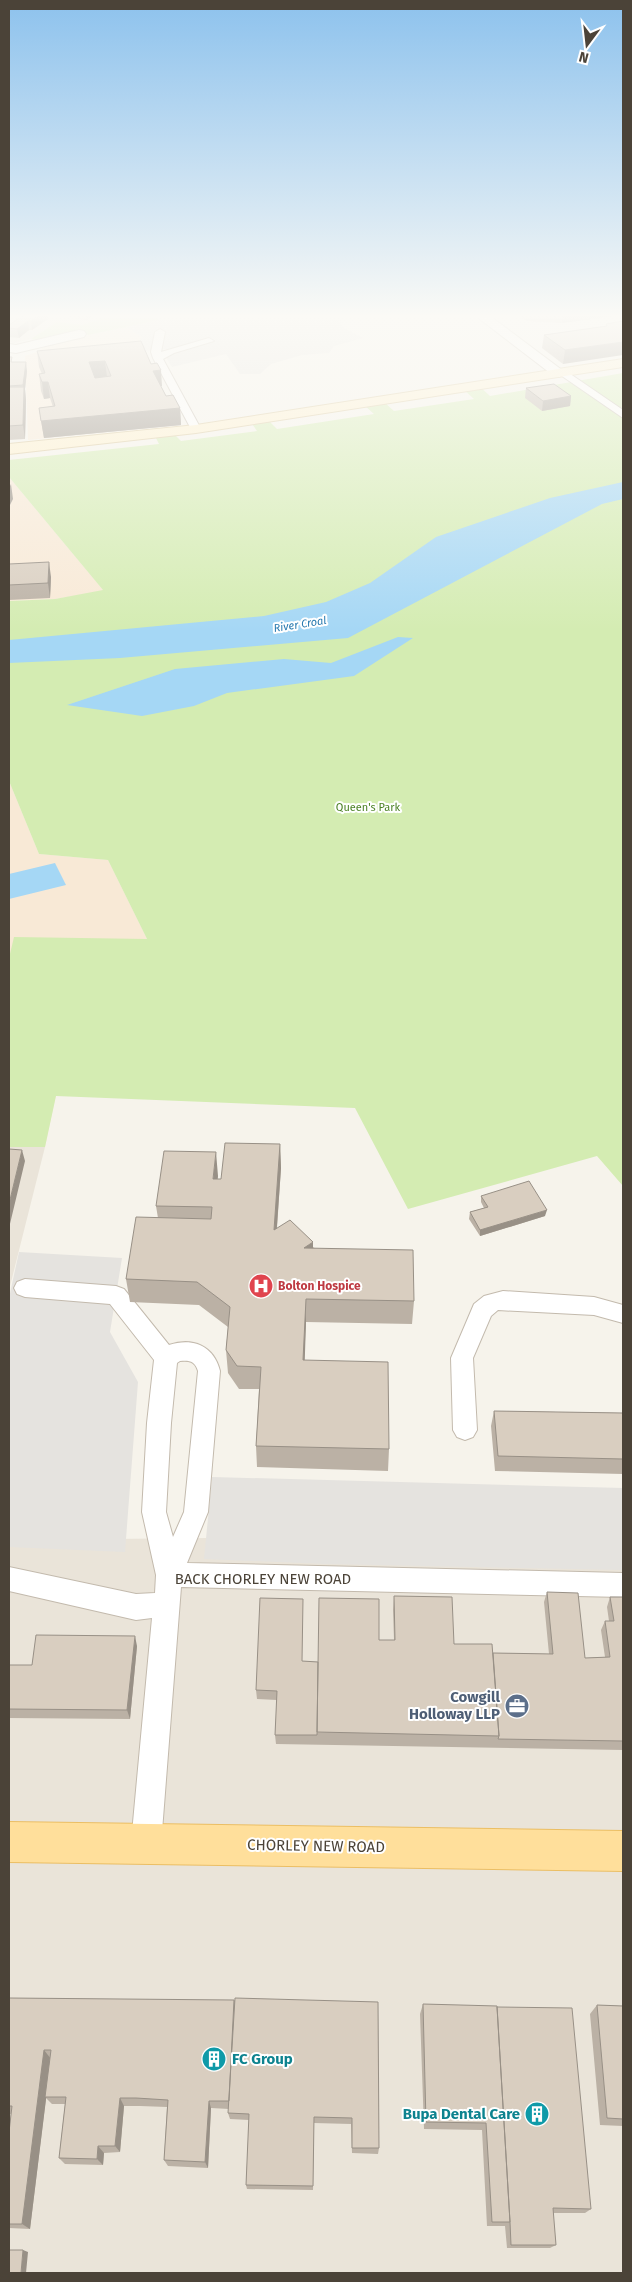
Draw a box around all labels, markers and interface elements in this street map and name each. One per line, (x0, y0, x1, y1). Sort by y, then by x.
north arrow (562, 20, 612, 70)
text: N (577, 48, 590, 66)
water label: River Croal (273, 614, 327, 635)
park label: Queen's Park (336, 801, 401, 814)
hospital icon: Bolton Hospice (248, 1273, 274, 1299)
place label: Bolton Hospice (278, 1279, 361, 1293)
street label: BACK CHORLEY NEW ROAD (175, 1570, 351, 1588)
place label: Cowgill Holloway LLP (409, 1688, 501, 1723)
office icon: Cowgill Holloway LLP (504, 1693, 530, 1719)
street label: CHORLEY NEW ROAD (247, 1836, 385, 1856)
building icon: FC Group (201, 2046, 227, 2072)
place label: FC Group (232, 2050, 293, 2068)
building icon: Bupa Dental Care (524, 2101, 550, 2127)
place label: Bupa Dental Care (403, 2105, 520, 2123)

